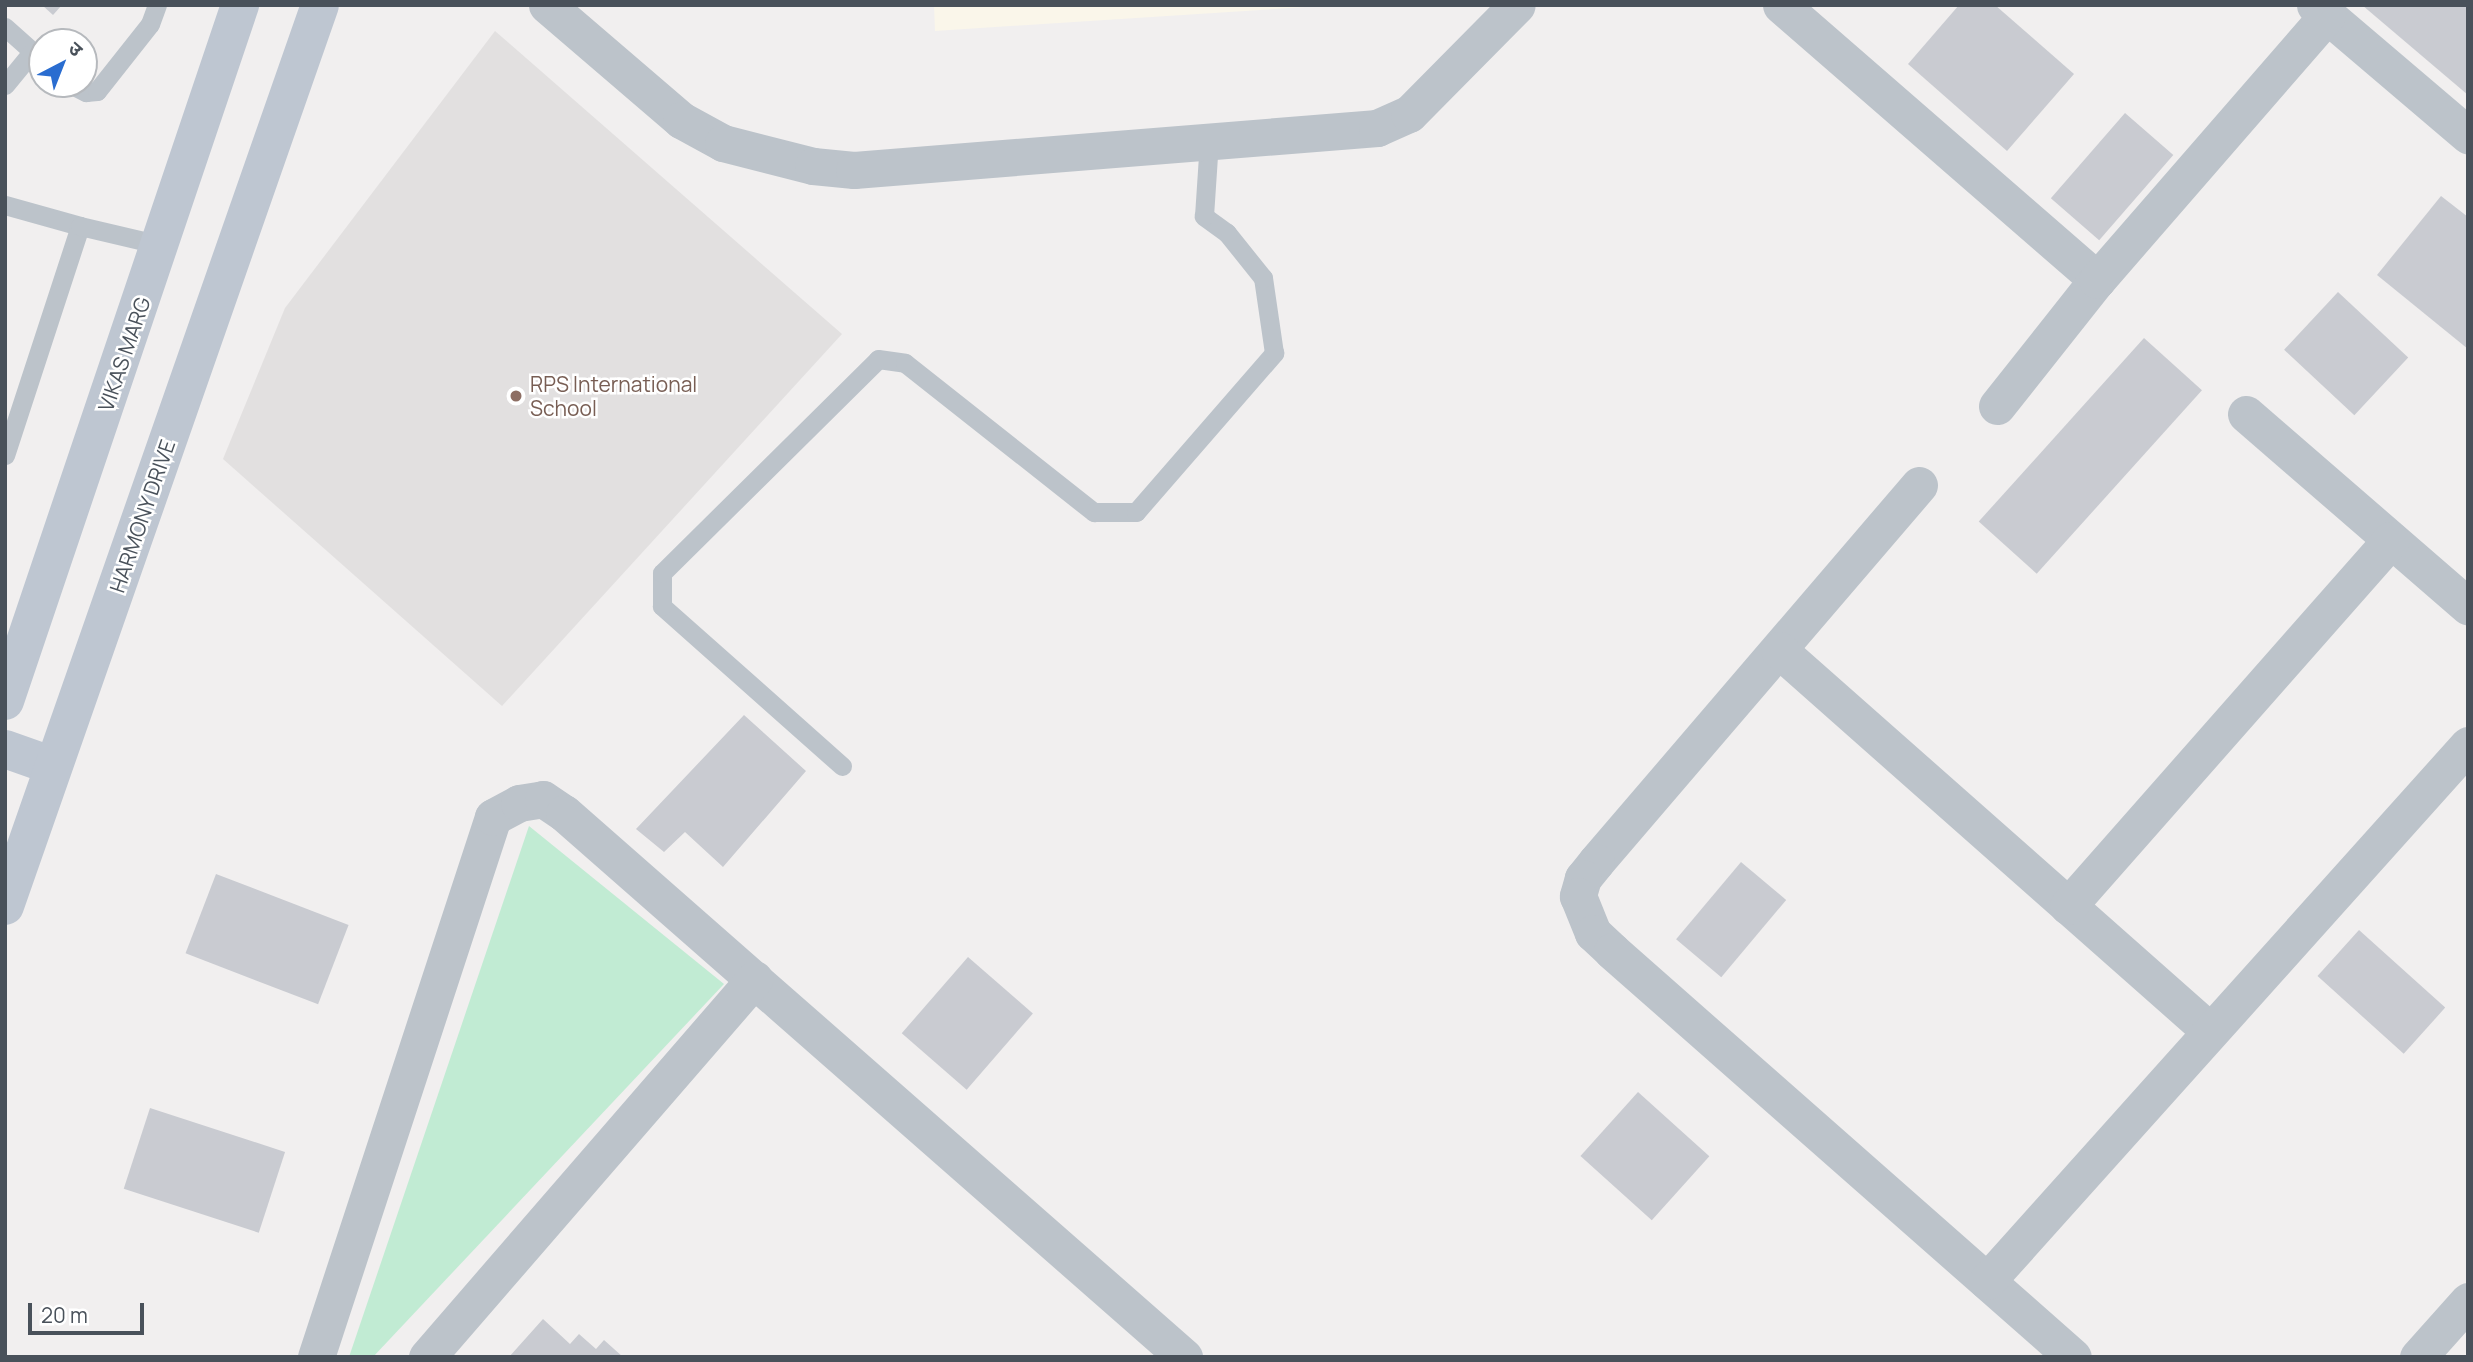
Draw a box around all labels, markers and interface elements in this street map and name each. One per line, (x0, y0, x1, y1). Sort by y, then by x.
north arrow (28, 28, 98, 98)
text: उ (63, 35, 89, 62)
street label: VIKAS MARG (93, 294, 155, 414)
place label: RPS International School (530, 371, 697, 421)
marker: RPS International School (508, 388, 524, 404)
street label: HARMONY DRIVE (104, 436, 180, 596)
scale bar (32, 1288, 147, 1332)
text: 20 m (41, 1301, 88, 1329)

